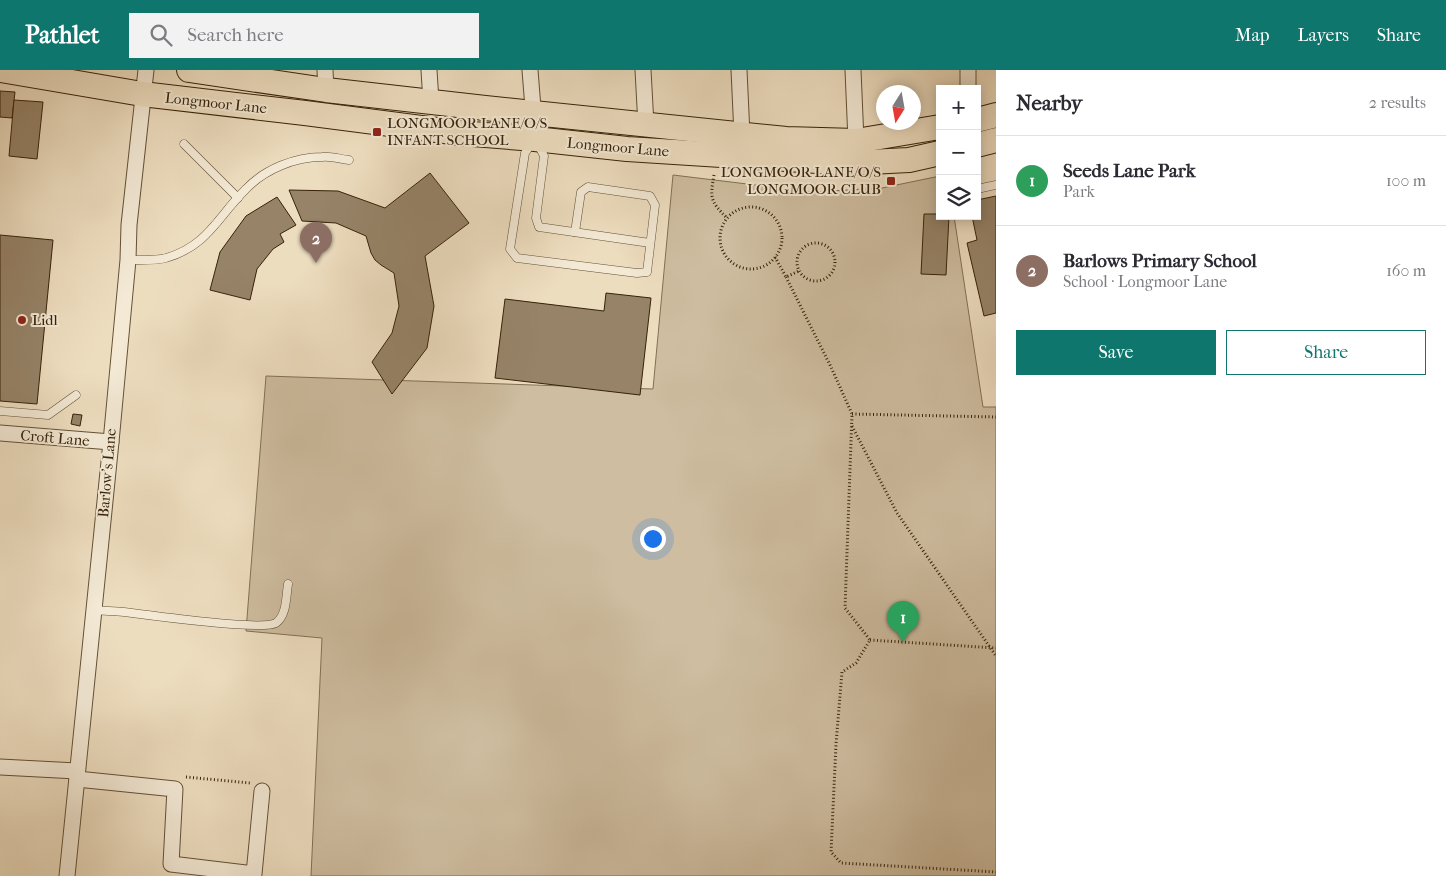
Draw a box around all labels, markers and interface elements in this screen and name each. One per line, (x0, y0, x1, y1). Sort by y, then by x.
search box (129, 13, 479, 58)
text: Pathlet (25, 21, 99, 49)
icon: search (147, 21, 175, 49)
text: Search here (187, 24, 284, 46)
text: Map (1235, 25, 1269, 46)
text: Layers (1297, 25, 1349, 46)
text: Share (1377, 25, 1421, 46)
north arrow (876, 85, 921, 130)
map controls (936, 85, 981, 220)
button: + (936, 85, 981, 130)
street label: Longmoor Lane (164, 89, 269, 117)
text: Nearby (1016, 91, 1082, 115)
text: 2 results (1369, 93, 1426, 112)
place label: LONGMOOR LANE/O/S INFANT SCHOOL (387, 114, 548, 149)
marker: LONGMOOR LANE/O/S INFANT SCHOOL (371, 126, 383, 138)
button: − (936, 130, 981, 175)
street label: Longmoor Lane (566, 134, 670, 160)
text: Seeds Lane Park (1063, 160, 1196, 182)
place label: LONGMOOR LANE/O/S LONGMOOR CLUB (721, 163, 881, 198)
text: 1 (1029, 171, 1035, 190)
text: 100 m (1386, 171, 1426, 190)
marker: LONGMOOR LANE/O/S LONGMOOR CLUB (885, 175, 897, 187)
button: layers (936, 175, 981, 220)
text: Park (1063, 182, 1095, 201)
pin: 2 (300, 222, 332, 263)
text: Barlows Primary School (1063, 250, 1257, 272)
text: 2 (1028, 261, 1036, 280)
text: 160 m (1386, 261, 1426, 280)
text: School · Longmoor Lane (1063, 272, 1227, 291)
place label: Lidl (32, 311, 58, 329)
marker: Lidl (16, 314, 28, 326)
button: Save (1016, 330, 1216, 375)
button: Share (1226, 330, 1426, 375)
street label: Croft Lane (20, 426, 91, 450)
street label: Barlow's Lane (94, 427, 120, 518)
your location (640, 526, 666, 552)
pin: 1 (887, 601, 919, 642)

